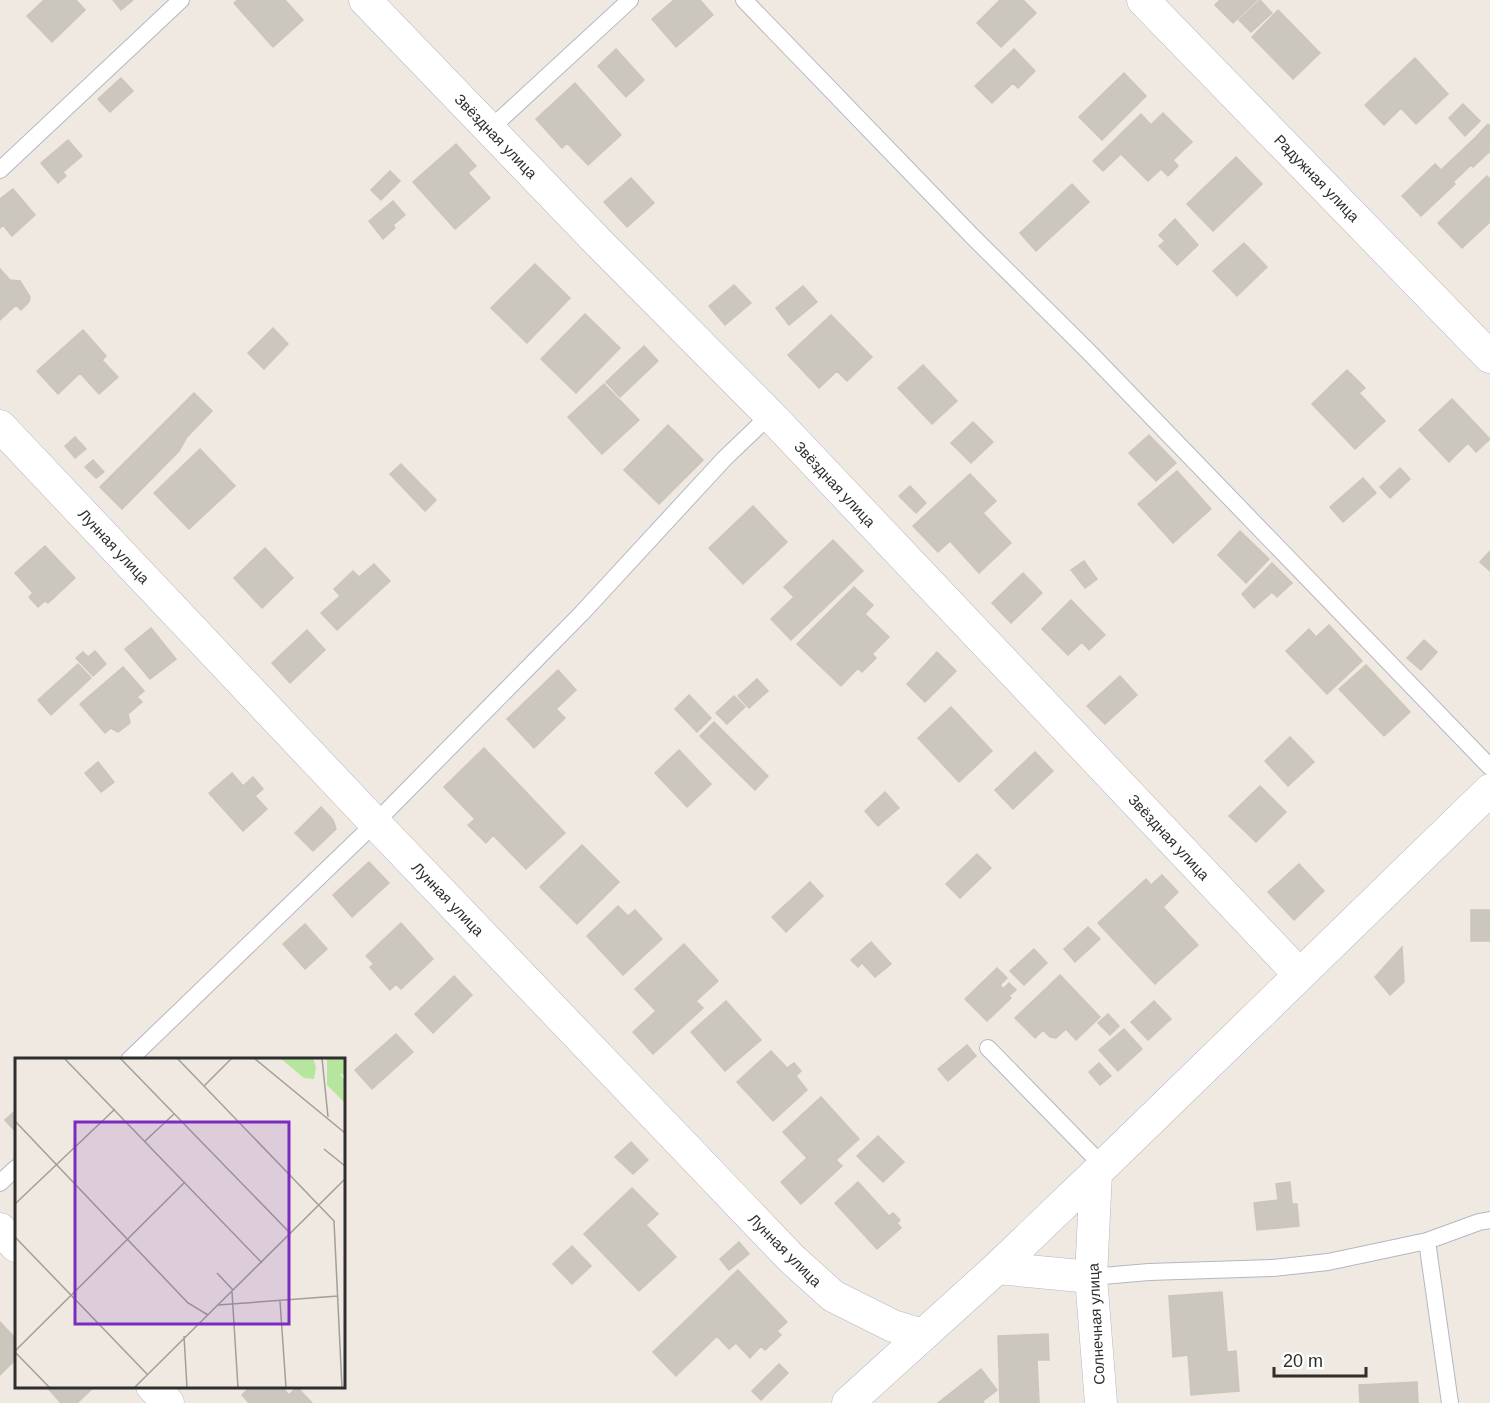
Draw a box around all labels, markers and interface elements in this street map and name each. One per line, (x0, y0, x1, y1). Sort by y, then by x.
street label: Звёздная улица (451, 90, 541, 182)
street label: Радужная улица (1271, 131, 1363, 226)
street label: Звёздная улица (791, 438, 879, 531)
street label: Лунная улица (75, 505, 153, 587)
street label: Звёздная улица (1125, 791, 1213, 884)
street label: Лунная улица (409, 859, 488, 940)
inset map (15, 1058, 345, 1388)
street label: Лунная улица (745, 1210, 825, 1290)
street label: Солнечная улица (1084, 1262, 1108, 1385)
scale bar (1274, 1340, 1366, 1378)
text: 20 m (1283, 1351, 1323, 1371)

